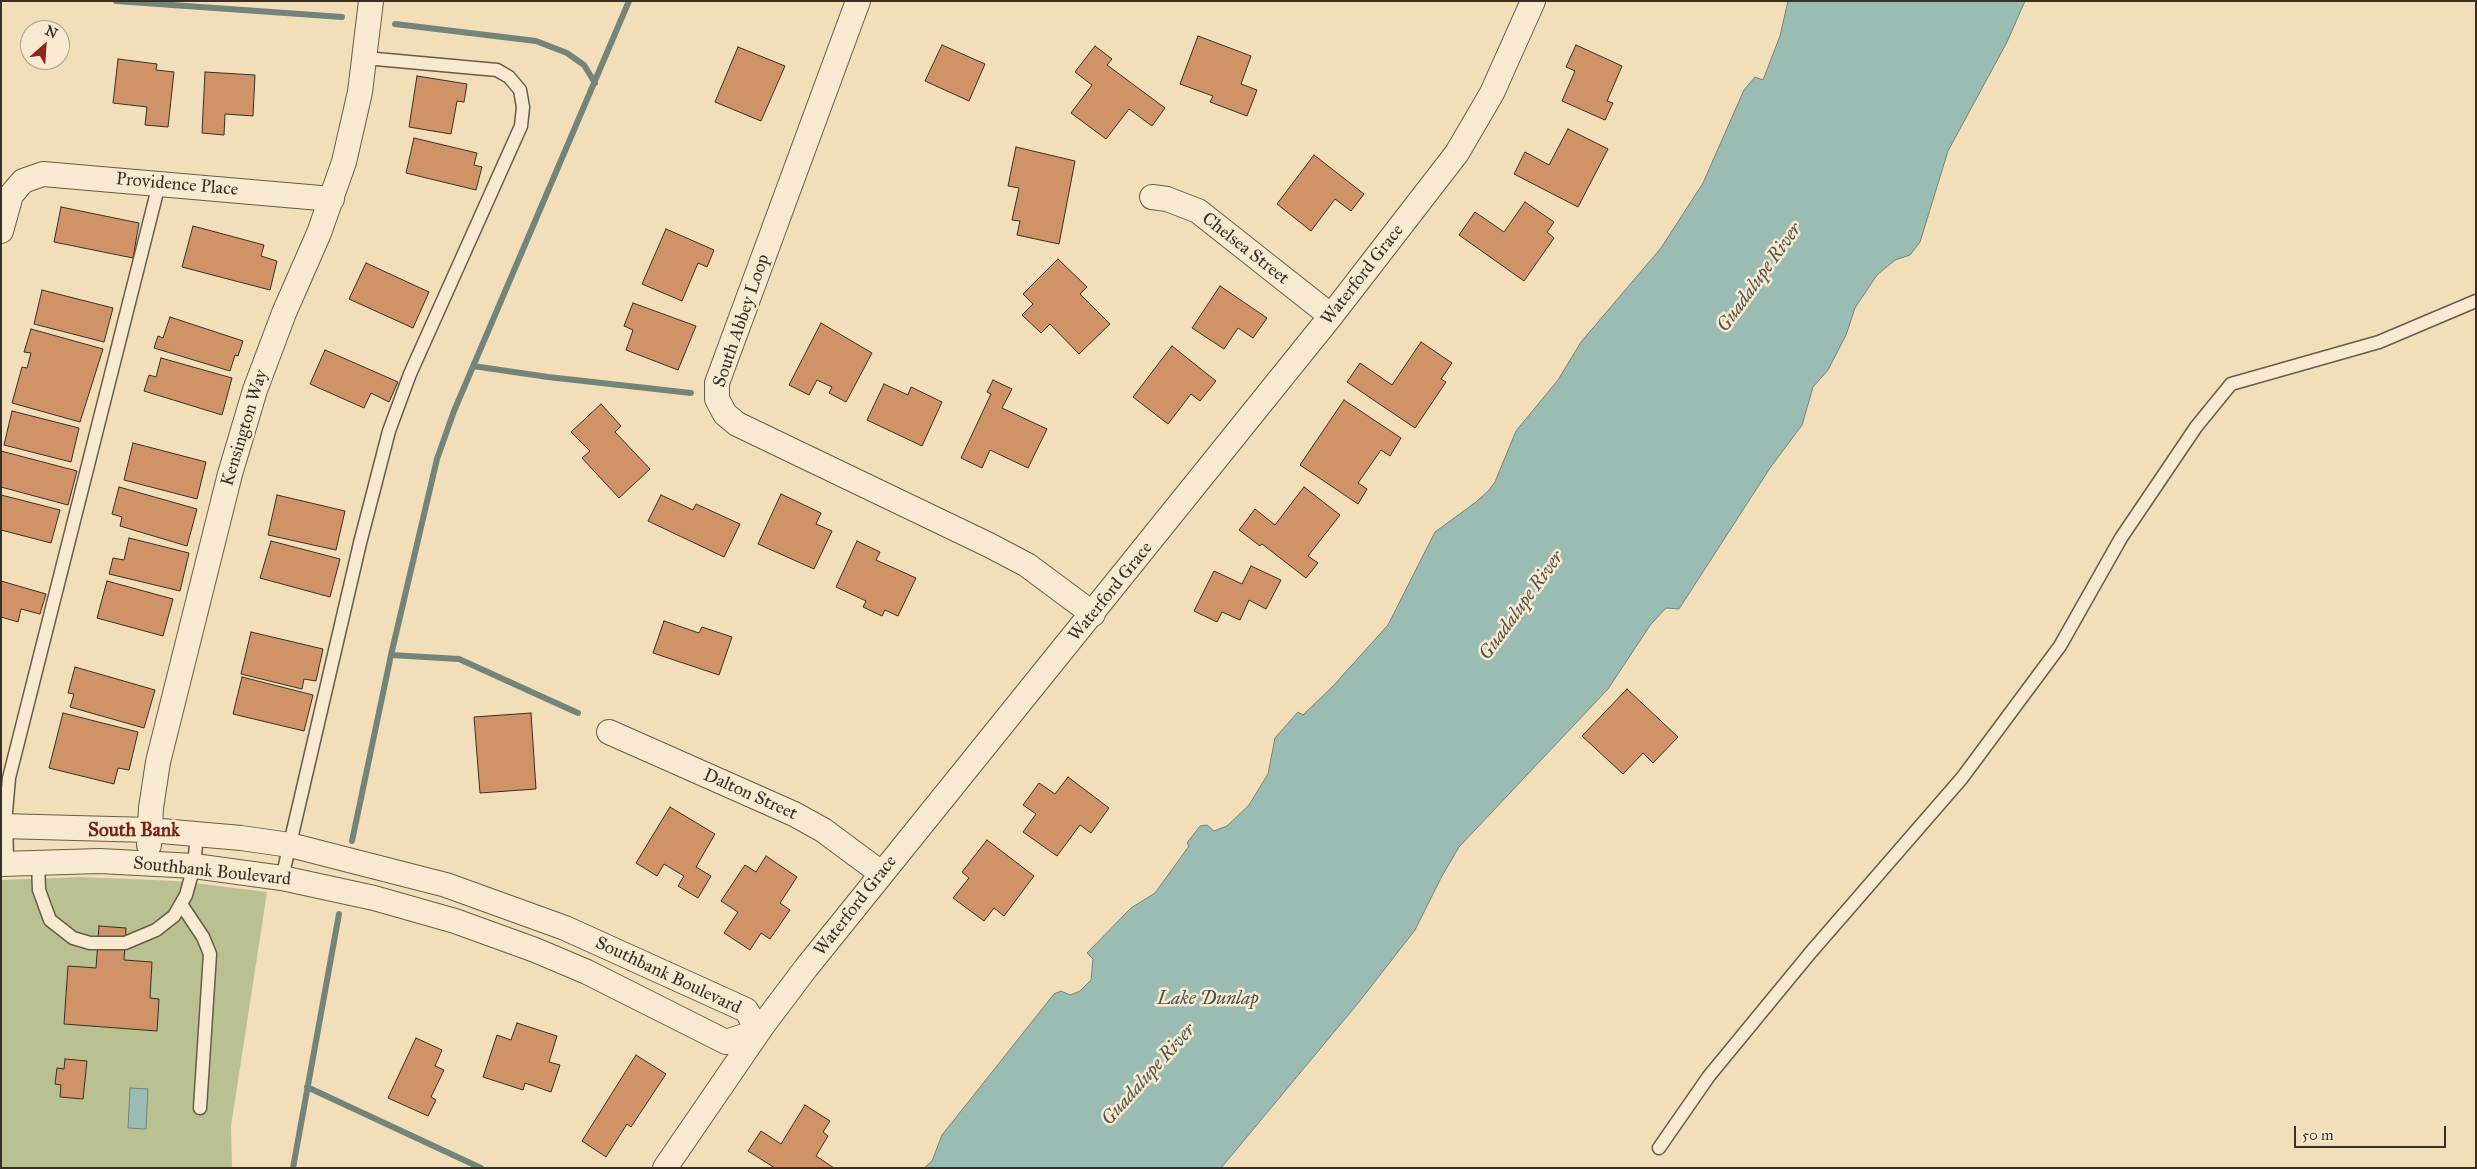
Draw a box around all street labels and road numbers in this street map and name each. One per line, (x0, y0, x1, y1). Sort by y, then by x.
street label: Providence Place (115, 169, 239, 201)
street label: Chelsea Street (1197, 208, 1293, 290)
street label: Waterford Grace (1317, 220, 1409, 330)
street label: South Abbey Loop (709, 252, 775, 390)
street label: Kensington Way (217, 367, 273, 489)
street label: Waterford Grace (1064, 538, 1158, 646)
street label: Dalton Street (700, 765, 800, 825)
street label: Waterford Grace (810, 851, 902, 961)
street label: Southbank Boulevard (132, 853, 292, 891)
street label: Southbank Boulevard (592, 933, 744, 1019)

